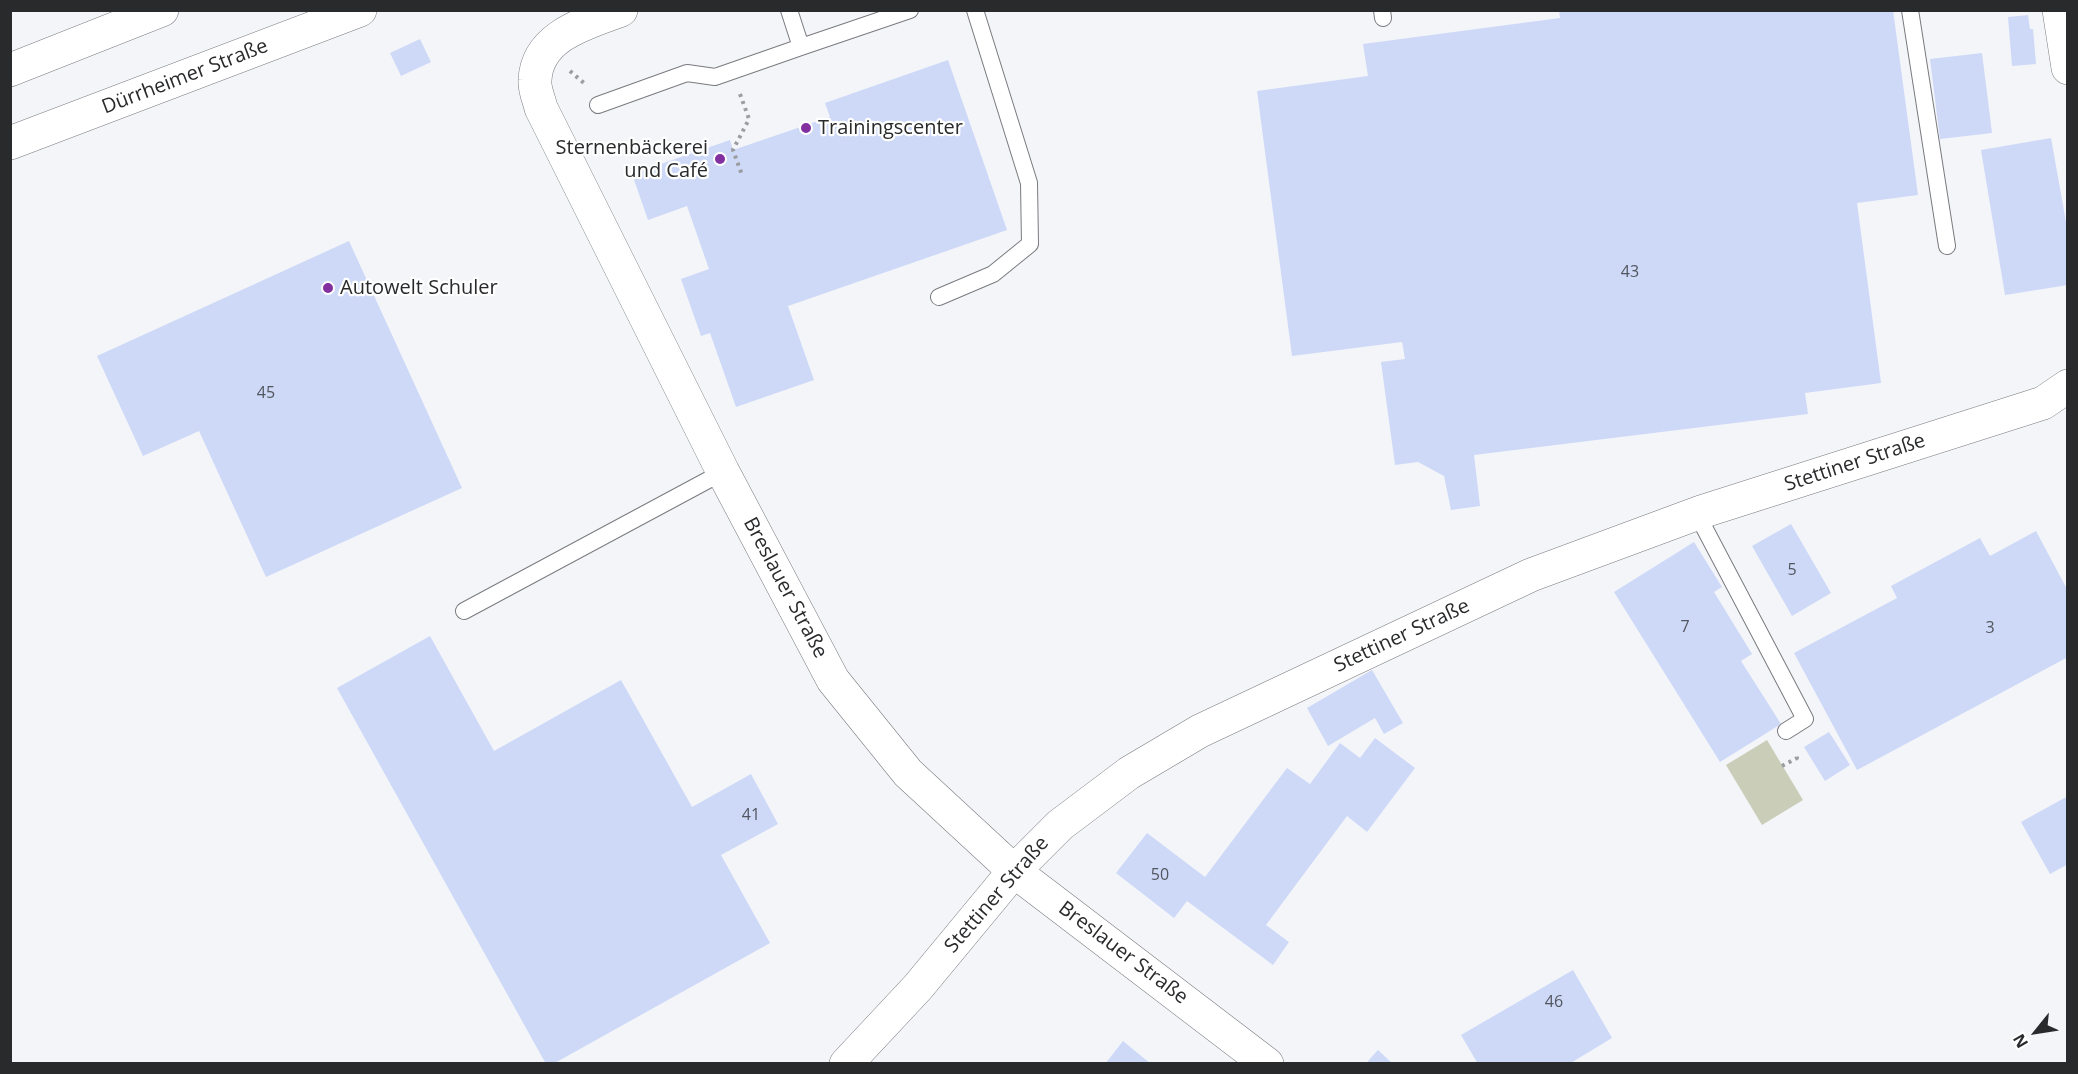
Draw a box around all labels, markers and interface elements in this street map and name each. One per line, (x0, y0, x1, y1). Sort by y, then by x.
street label: Dürrheimer Straße (99, 34, 271, 120)
place label: Trainingscenter (818, 116, 963, 140)
marker: Trainingscenter (799, 121, 813, 135)
place label: Sternenbäckerei und Café (556, 136, 708, 183)
marker: Sternenbäckerei und Café (713, 152, 727, 166)
house number: 43 (1621, 262, 1639, 282)
place label: Autowelt Schuler (340, 276, 498, 300)
marker: Autowelt Schuler (321, 281, 335, 295)
house number: 45 (257, 383, 275, 403)
street label: Stettiner Straße (1782, 429, 1928, 497)
street label: Breslauer Straße (738, 514, 832, 662)
house number: 5 (1787, 560, 1797, 580)
street label: Stettiner Straße (1331, 594, 1473, 678)
house number: 7 (1680, 617, 1690, 637)
house number: 3 (1985, 618, 1995, 638)
house number: 41 (742, 805, 760, 825)
street label: Stettiner Straße (940, 832, 1054, 958)
house number: 50 (1151, 865, 1169, 885)
street label: Breslauer Straße (1054, 896, 1192, 1010)
house number: 46 (1545, 992, 1563, 1012)
north arrow (2006, 1002, 2066, 1062)
text: N (2008, 1030, 2033, 1052)

